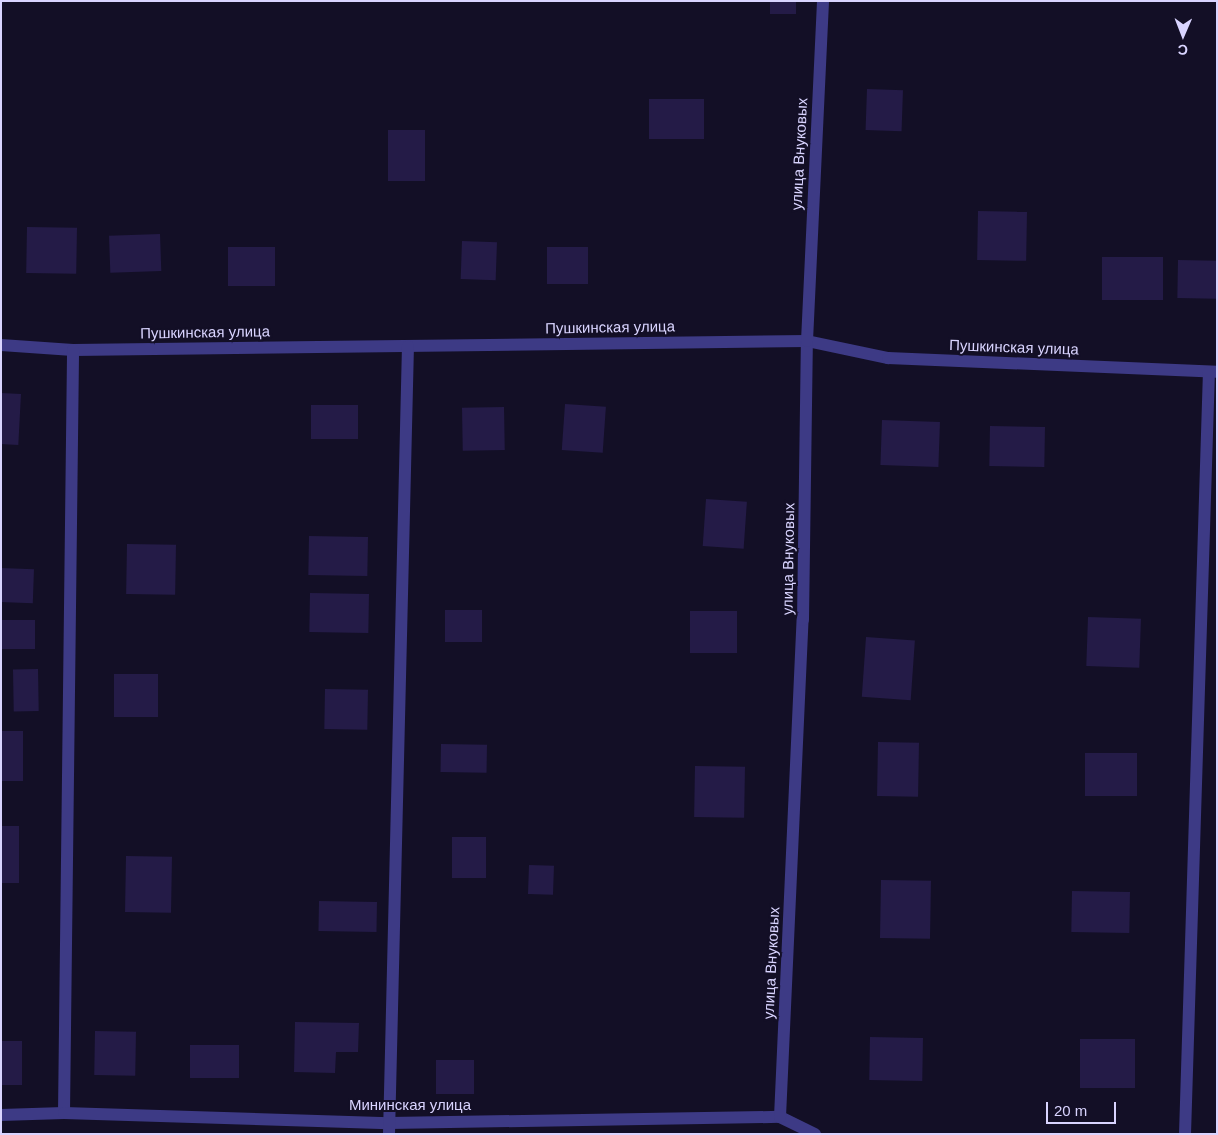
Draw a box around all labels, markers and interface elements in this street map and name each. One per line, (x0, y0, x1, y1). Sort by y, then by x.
north arrow (1158, 10, 1208, 60)
text: С (1178, 42, 1188, 58)
street label: улица Внуковых (787, 97, 811, 211)
street label: Пушкинская улица (545, 317, 675, 337)
street label: Пушкинская улица (140, 322, 270, 342)
street label: Пушкинская улица (949, 336, 1079, 358)
street label: улица Внуковых (778, 503, 798, 615)
street label: улица Внуковых (759, 906, 783, 1020)
scale bar (1048, 1092, 1118, 1124)
street label: Мининская улица (349, 1096, 471, 1114)
text: 20 m (1054, 1102, 1087, 1119)

